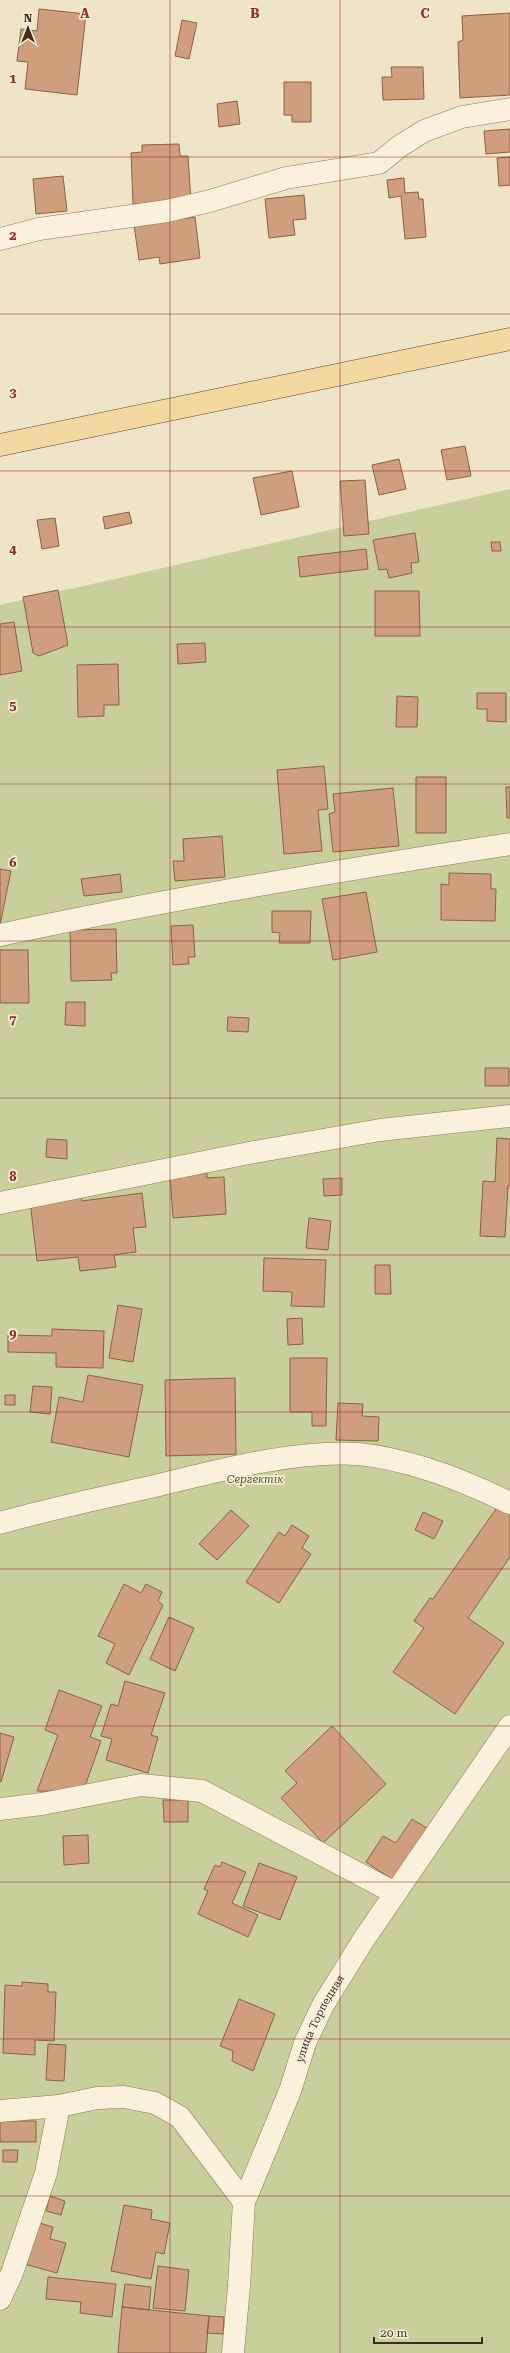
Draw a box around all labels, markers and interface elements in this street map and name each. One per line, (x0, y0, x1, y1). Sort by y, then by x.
text: A (80, 6, 90, 21)
text: B (250, 6, 260, 21)
text: C (420, 6, 430, 21)
north arrow (8, 8, 48, 48)
text: N (24, 12, 33, 25)
text: 1 (9, 71, 17, 86)
text: 2 (9, 228, 17, 243)
text: 3 (9, 385, 17, 400)
text: 4 (9, 542, 17, 557)
text: 5 (9, 698, 17, 713)
text: 6 (9, 855, 17, 870)
text: 7 (9, 1012, 17, 1027)
text: 8 (9, 1169, 17, 1184)
text: 9 (9, 1326, 17, 1341)
park label: Сергектік (227, 1473, 284, 1486)
street label: улица Торпедная (293, 1972, 347, 2064)
scale bar (374, 2319, 482, 2345)
text: 20 m (380, 2326, 407, 2340)

